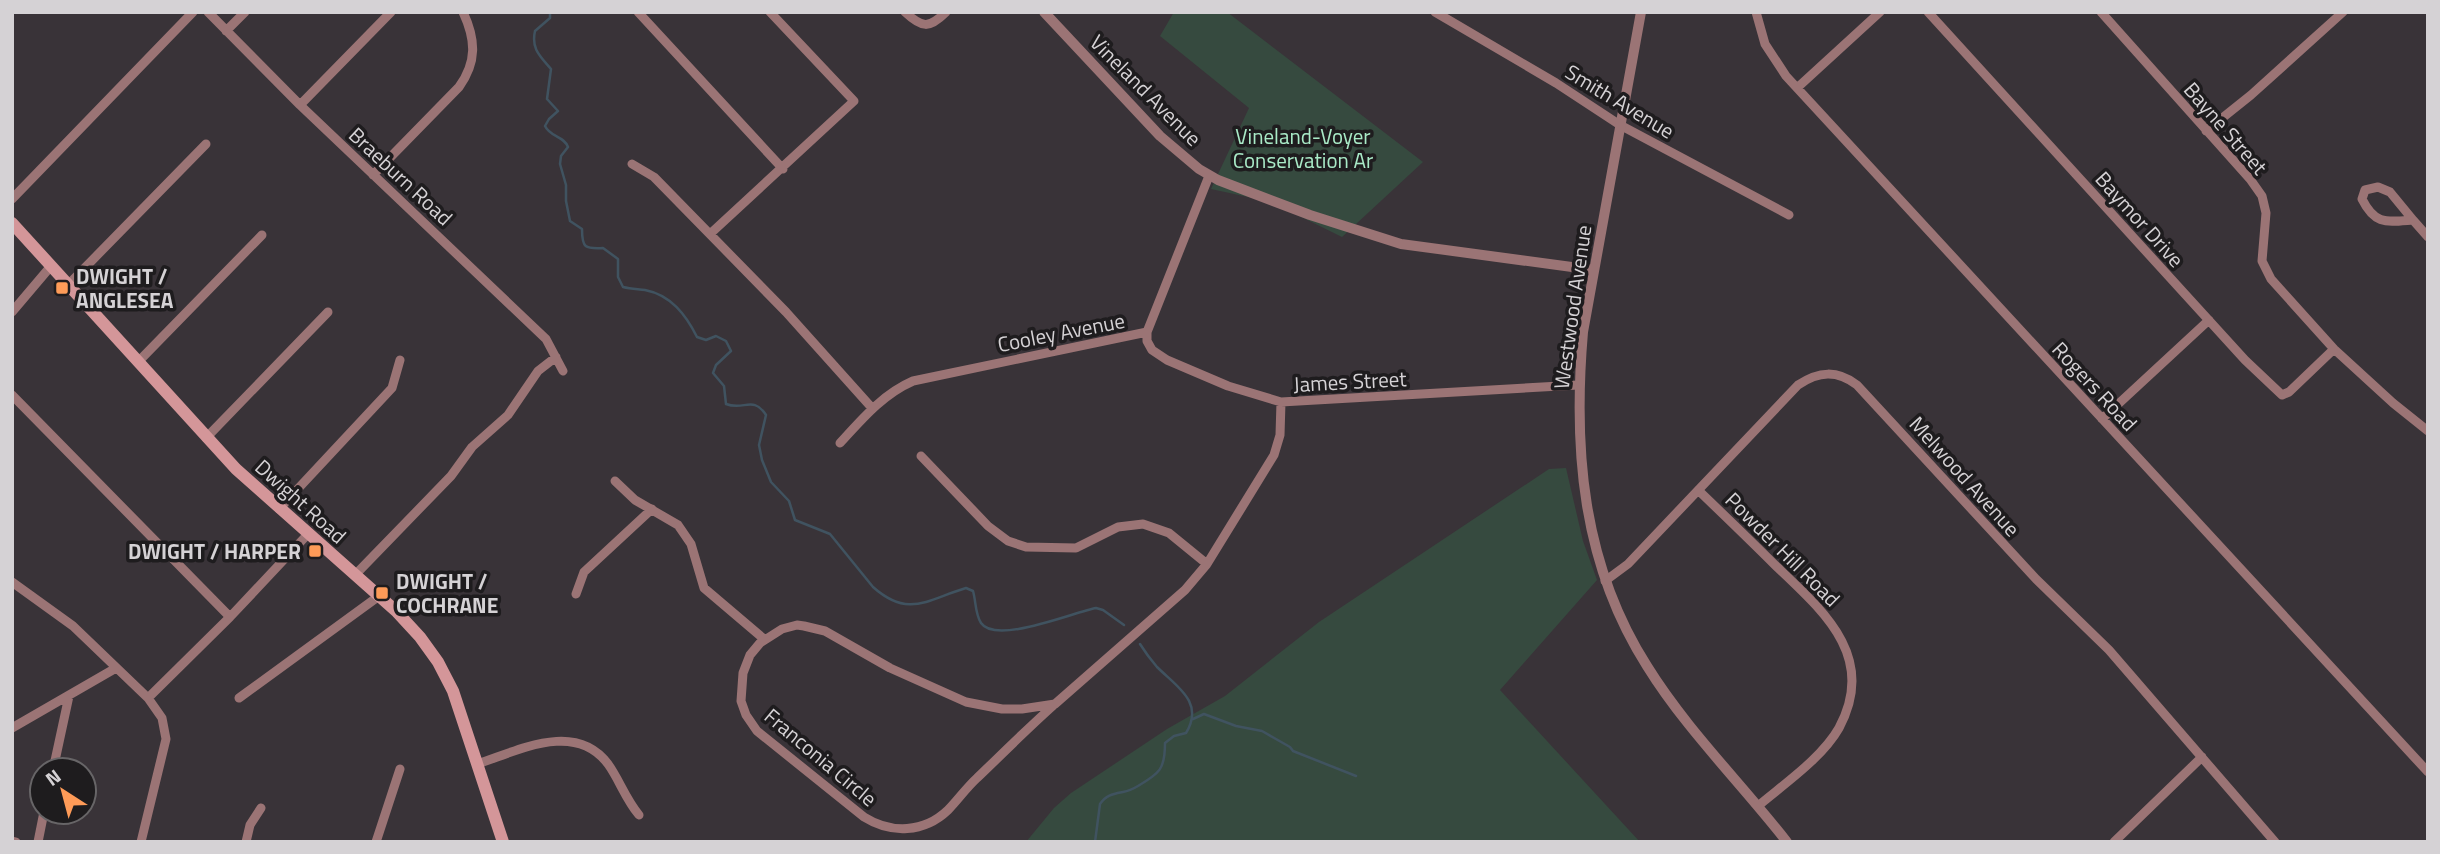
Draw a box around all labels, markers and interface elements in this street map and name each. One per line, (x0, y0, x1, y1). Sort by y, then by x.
street label: Vineland Avenue (1083, 27, 1209, 153)
street label: Smith Avenue (1559, 56, 1681, 146)
street label: Bayne Street (2176, 74, 2276, 182)
street label: Braeburn Road (342, 119, 460, 233)
park label: Vineland-Voyer Conservation Ar (1233, 120, 1373, 176)
street label: Baymor Drive (2088, 164, 2192, 274)
street label: Westwood Avenue (1545, 223, 1599, 391)
place label: DWIGHT / ANGLESEA (76, 260, 174, 316)
marker: DWIGHT / ANGLESEA (54, 280, 70, 296)
street label: Cooley Avenue (995, 304, 1127, 360)
street label: Rogers Road (2045, 334, 2145, 438)
street label: James Street (1293, 362, 1408, 400)
street label: Melwood Avenue (1902, 409, 2028, 543)
street label: Dwight Road (248, 451, 354, 551)
street label: Powder Hill Road (1718, 484, 1848, 614)
place label: DWIGHT / HARPER (128, 535, 301, 567)
marker: DWIGHT / HARPER (307, 543, 323, 559)
place label: DWIGHT / COCHRANE (396, 565, 498, 621)
marker: DWIGHT / COCHRANE (374, 585, 390, 601)
street label: Franconia Circle (758, 700, 884, 814)
north arrow (28, 756, 98, 826)
text: N (39, 761, 67, 792)

